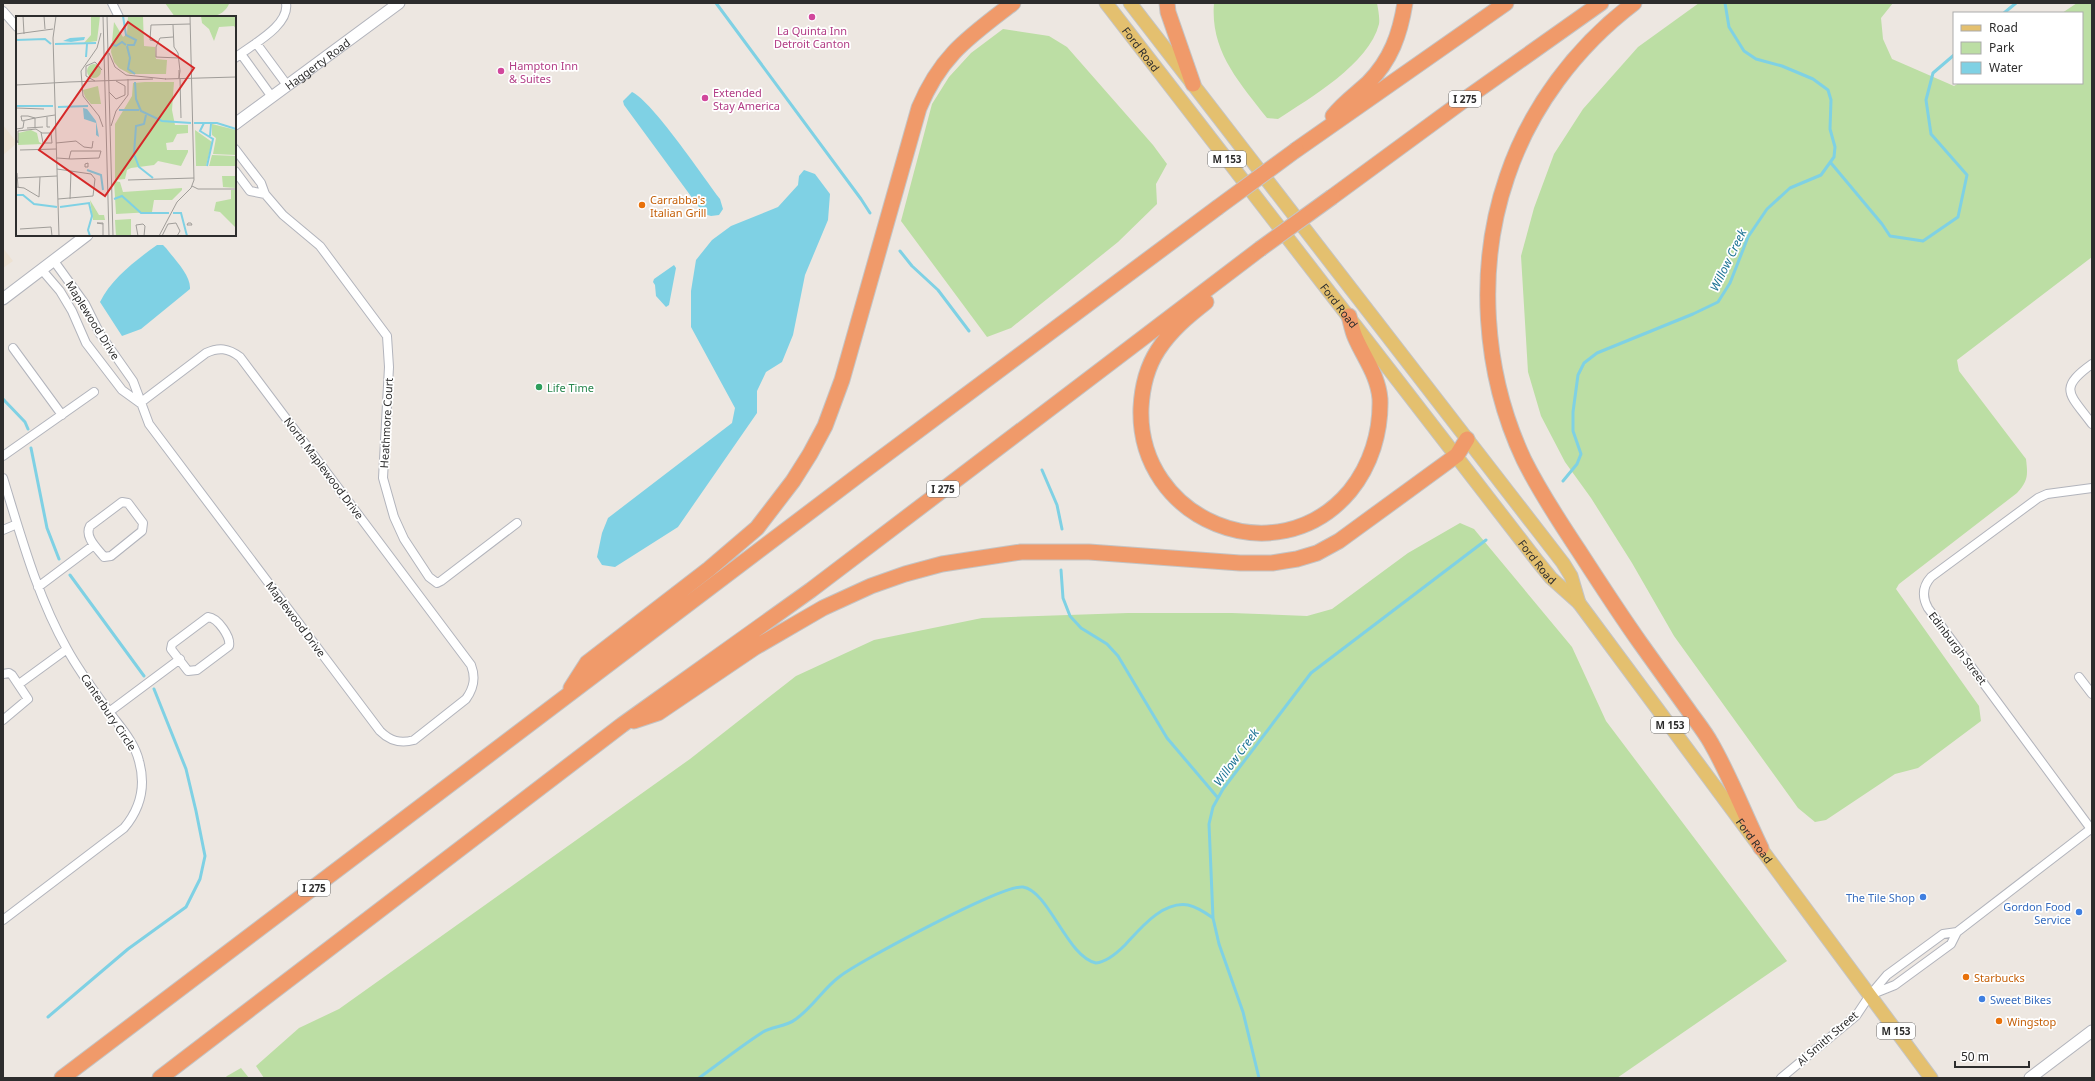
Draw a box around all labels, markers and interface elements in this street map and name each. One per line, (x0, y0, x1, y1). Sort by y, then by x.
marker: La Quinta Inn Detroit Canton (807, 12, 817, 22)
legend (1953, 12, 2083, 84)
inset map (16, 16, 236, 236)
text: Road (1989, 19, 2018, 36)
place label: La Quinta Inn Detroit Canton (774, 23, 850, 51)
street label: Ford Road (1119, 23, 1164, 74)
street label: Haggerty Road (281, 34, 353, 92)
text: Park (1989, 39, 2015, 56)
place label: Hampton Inn & Suites (509, 58, 578, 86)
text: Water (1989, 59, 2023, 76)
marker: Hampton Inn & Suites (496, 66, 506, 76)
place label: Extended Stay America (713, 85, 780, 113)
road number: I 275 (1449, 91, 1481, 107)
marker: Extended Stay America (700, 93, 710, 103)
road number: M 153 (1208, 151, 1246, 167)
place label: Carrabba's Italian Grill (650, 192, 706, 220)
marker: Carrabba's Italian Grill (637, 200, 647, 210)
water label: Willow Creek (1706, 225, 1751, 294)
street label: Maplewood Drive (63, 278, 123, 362)
street label: Ford Road (1318, 280, 1362, 331)
street label: Heathmore Court (376, 377, 396, 469)
place label: Life Time (547, 380, 594, 395)
marker: Life Time (534, 382, 544, 392)
street label: North Maplewood Drive (281, 414, 367, 522)
road number: I 275 (927, 481, 959, 497)
street label: Ford Road (1516, 536, 1560, 587)
street label: Maplewood Drive (263, 578, 329, 660)
street label: Edinburgh Street (1926, 608, 1990, 688)
street label: Canterbury Circle (78, 671, 140, 753)
road number: M 153 (1651, 717, 1689, 733)
water label: Willow Creek (1209, 724, 1263, 789)
street label: Ford Road (1733, 815, 1777, 866)
road number: I 275 (298, 880, 330, 896)
place label: The Tile Shop (1846, 890, 1915, 905)
marker: The Tile Shop (1918, 892, 1928, 902)
place label: Gordon Food Service (2003, 899, 2071, 927)
marker: Gordon Food Service (2074, 907, 2084, 917)
place label: Starbucks (1974, 970, 2025, 985)
marker: Starbucks (1961, 972, 1971, 982)
place label: Sweet Bikes (1990, 992, 2051, 1007)
marker: Sweet Bikes (1977, 994, 1987, 1004)
street label: Al Smith Street (1793, 1007, 1861, 1069)
place label: Wingstop (2007, 1014, 2057, 1029)
marker: Wingstop (1994, 1016, 2004, 1026)
road number: M 153 (1877, 1023, 1915, 1039)
scale bar (1955, 1043, 2029, 1069)
text: 50 m (1961, 1048, 1989, 1065)

